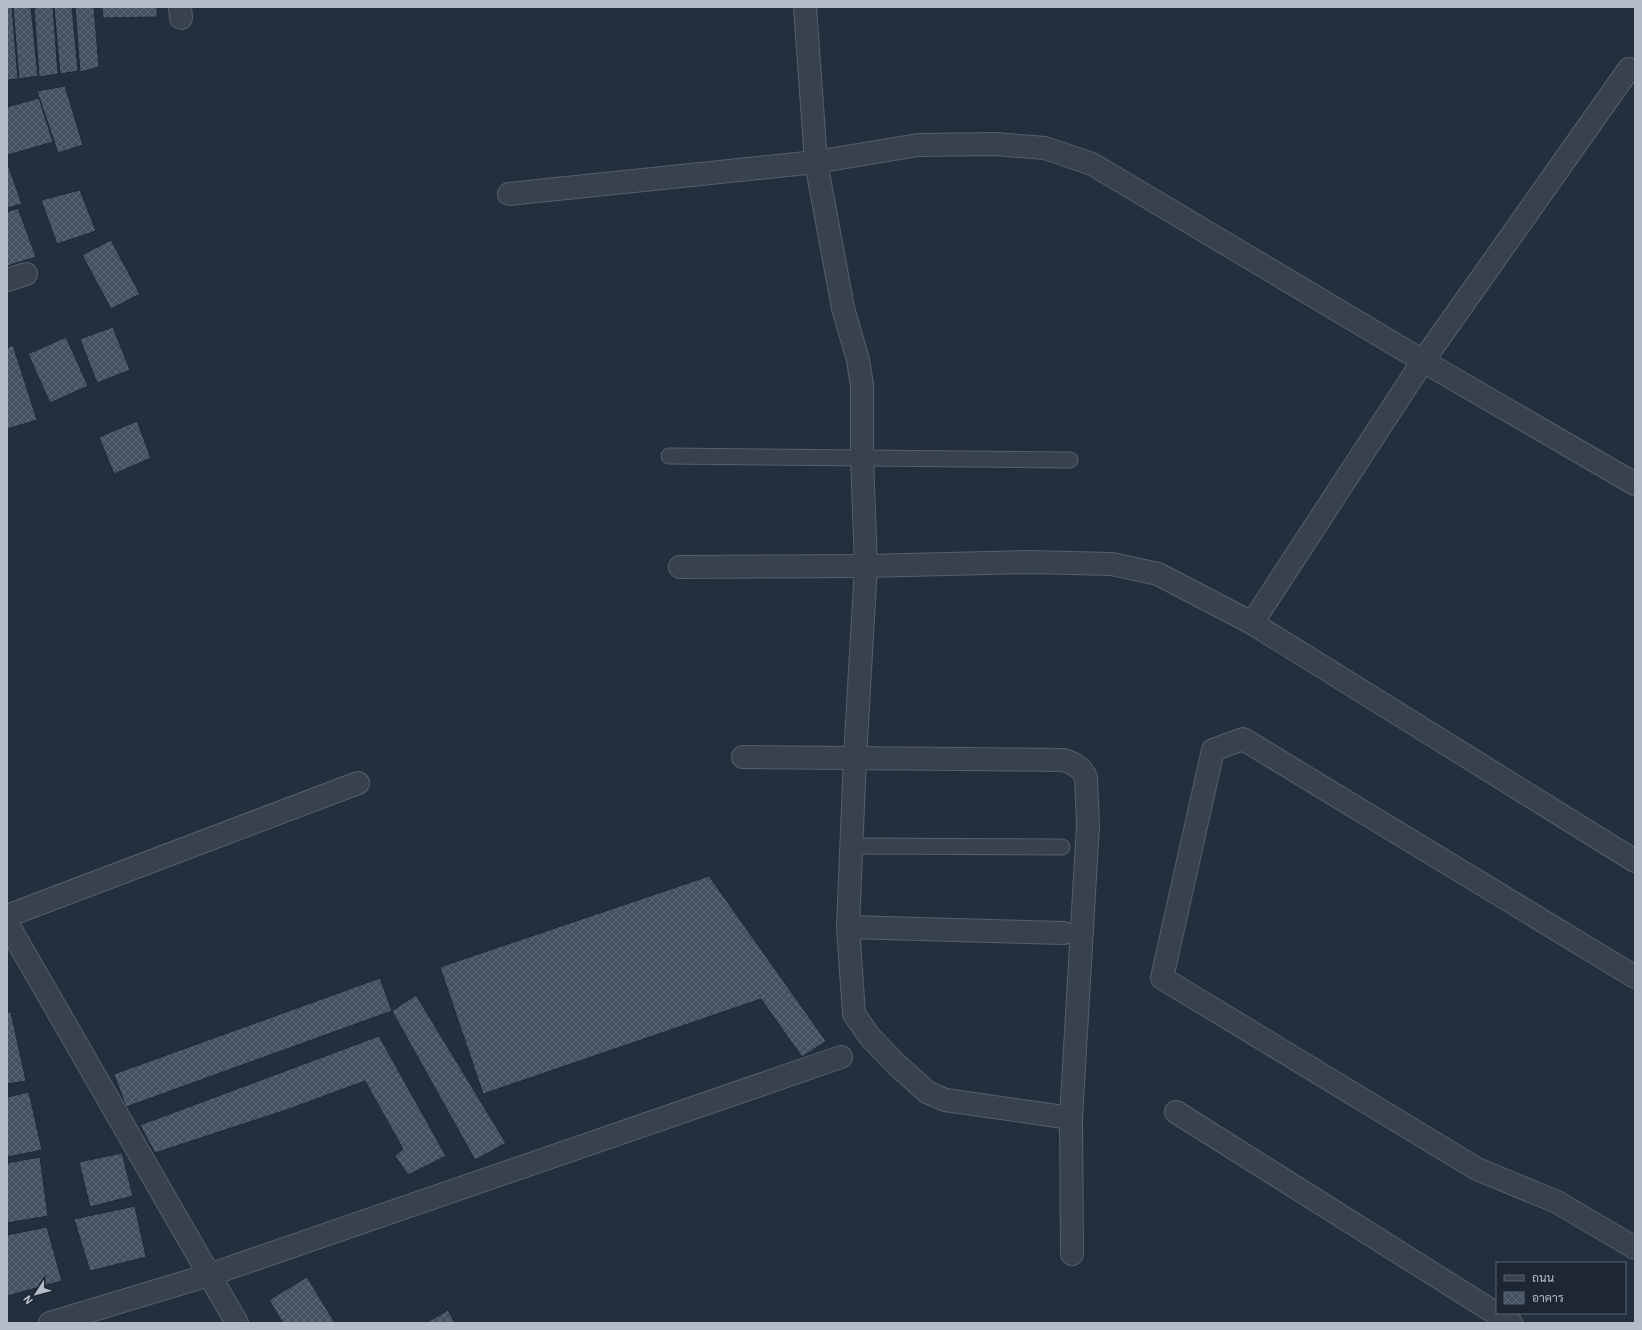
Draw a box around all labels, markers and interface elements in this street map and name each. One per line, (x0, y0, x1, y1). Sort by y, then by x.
legend (1496, 1262, 1626, 1314)
text: ถนน (1532, 1270, 1555, 1285)
north arrow (16, 1274, 56, 1314)
text: อาคาร (1532, 1290, 1564, 1305)
text: N (20, 1293, 36, 1307)

